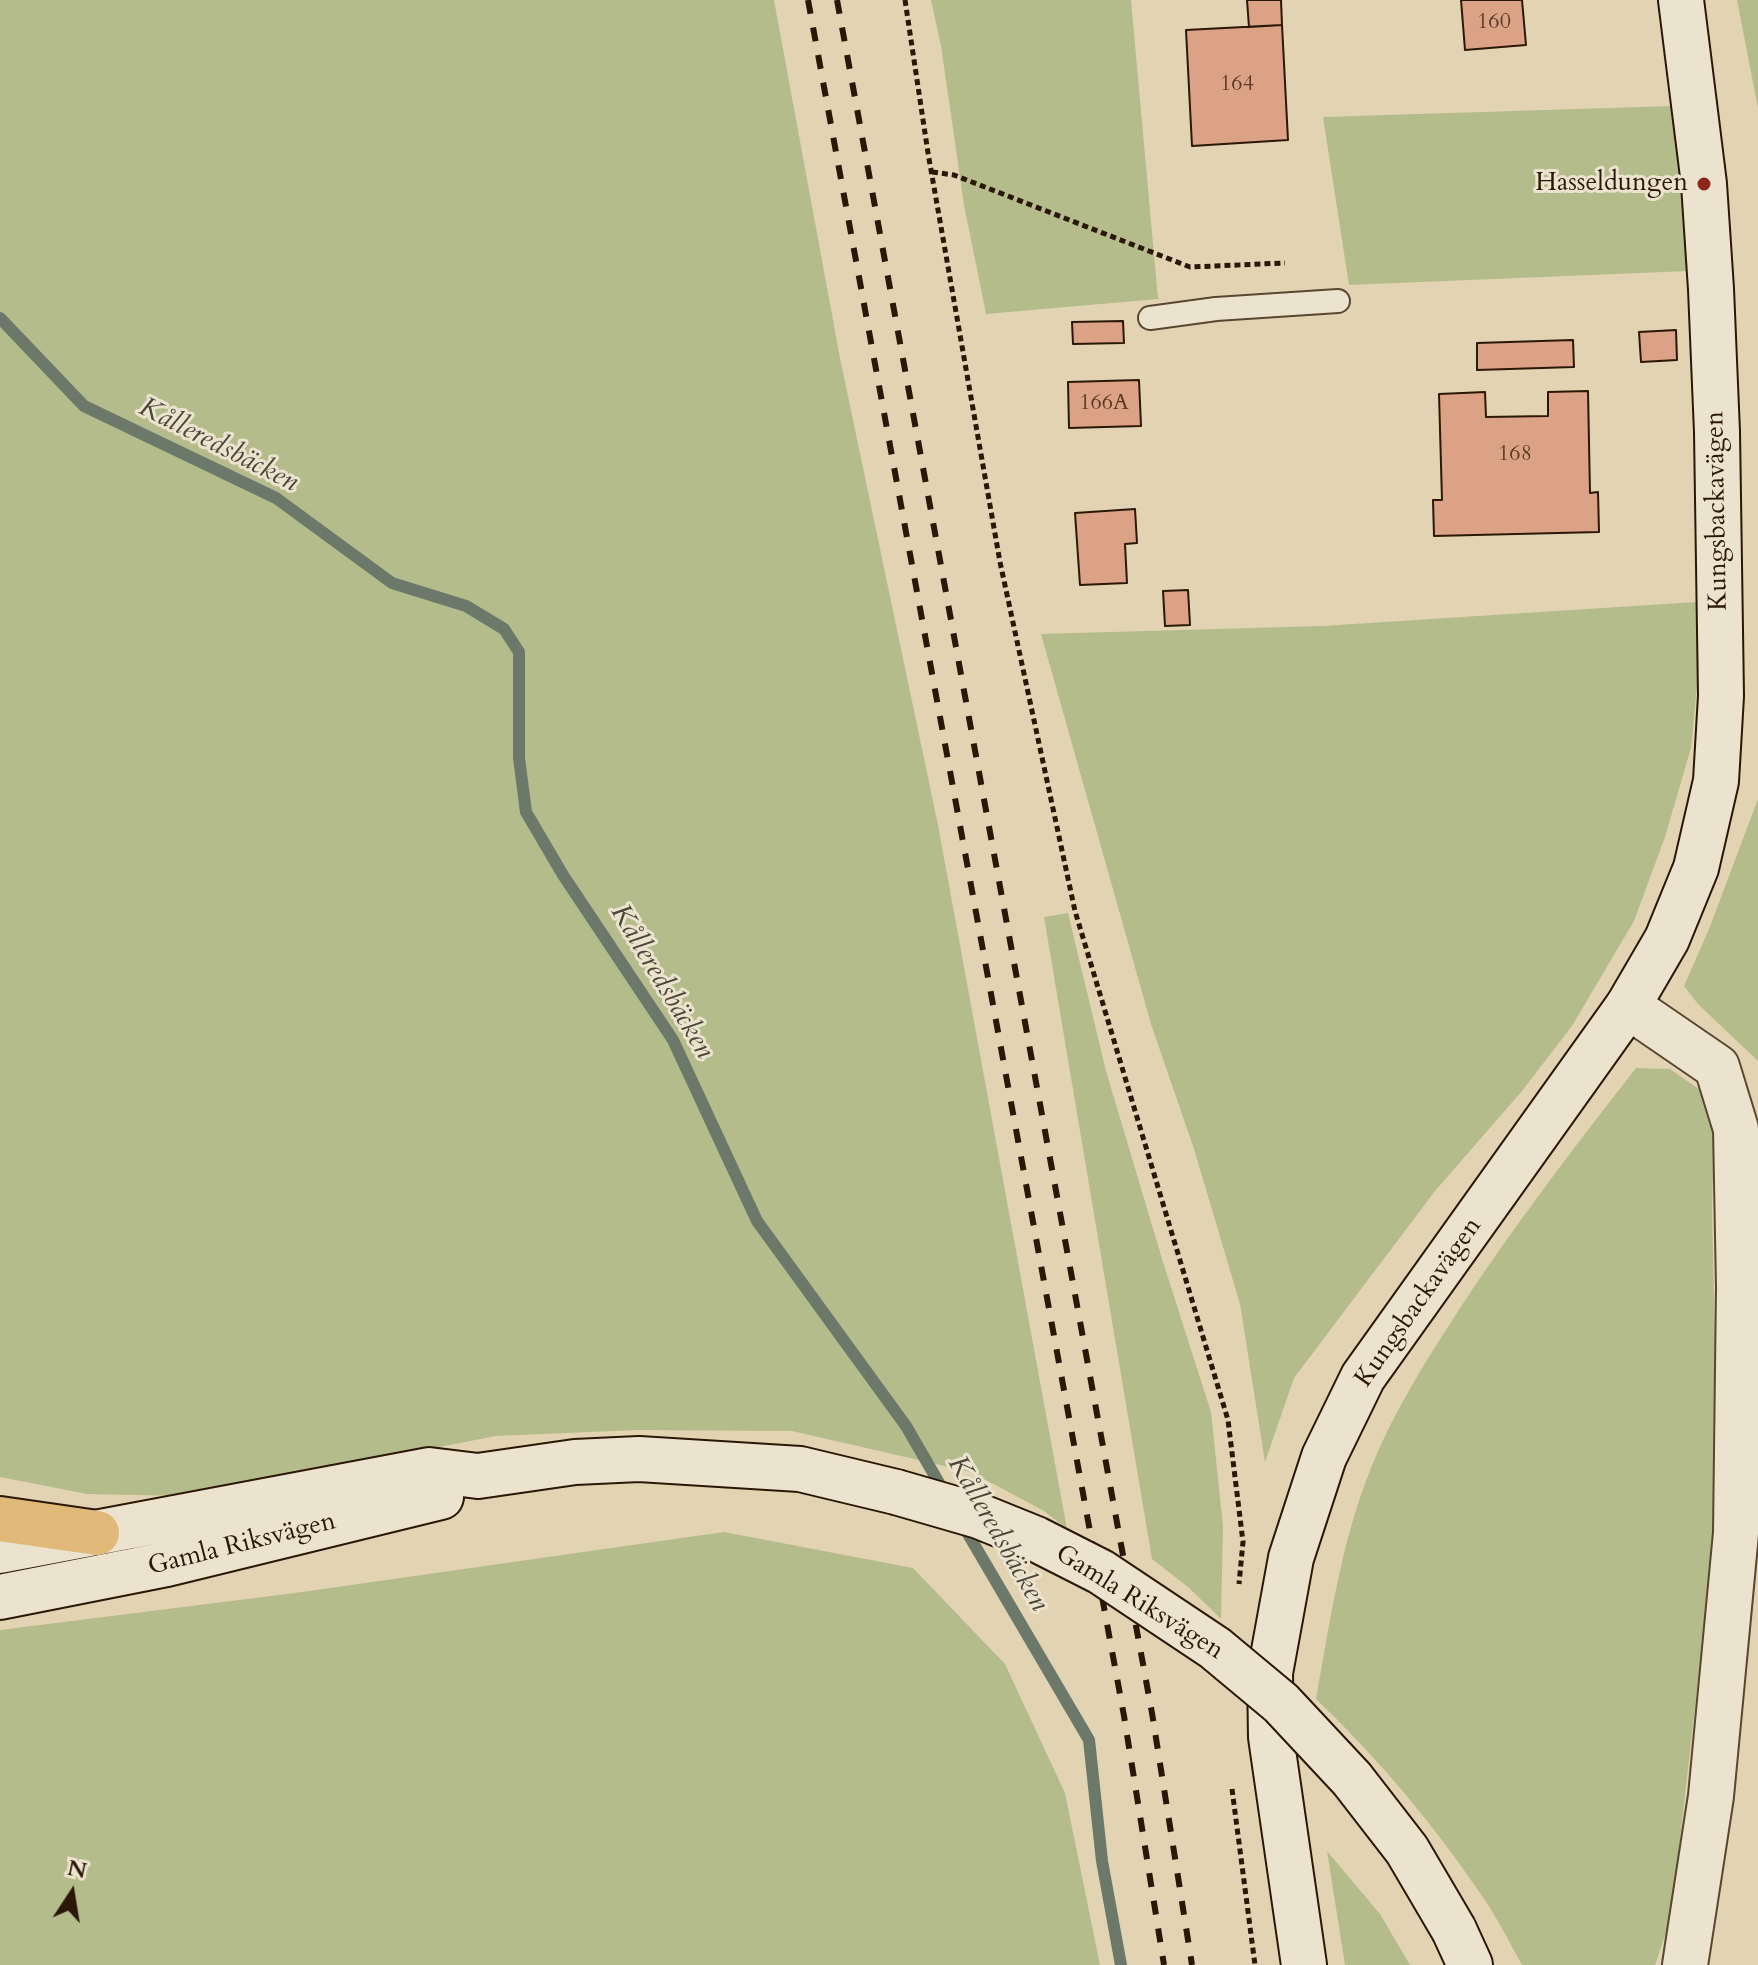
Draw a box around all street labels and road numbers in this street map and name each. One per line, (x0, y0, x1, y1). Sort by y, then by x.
street label: Kungsbackavägen (1701, 411, 1735, 611)
street label: Kungsbackavägen (1349, 1212, 1489, 1394)
street label: Gamla Riksvägen (145, 1507, 339, 1583)
street label: Gamla Riksvägen (1049, 1539, 1229, 1667)

